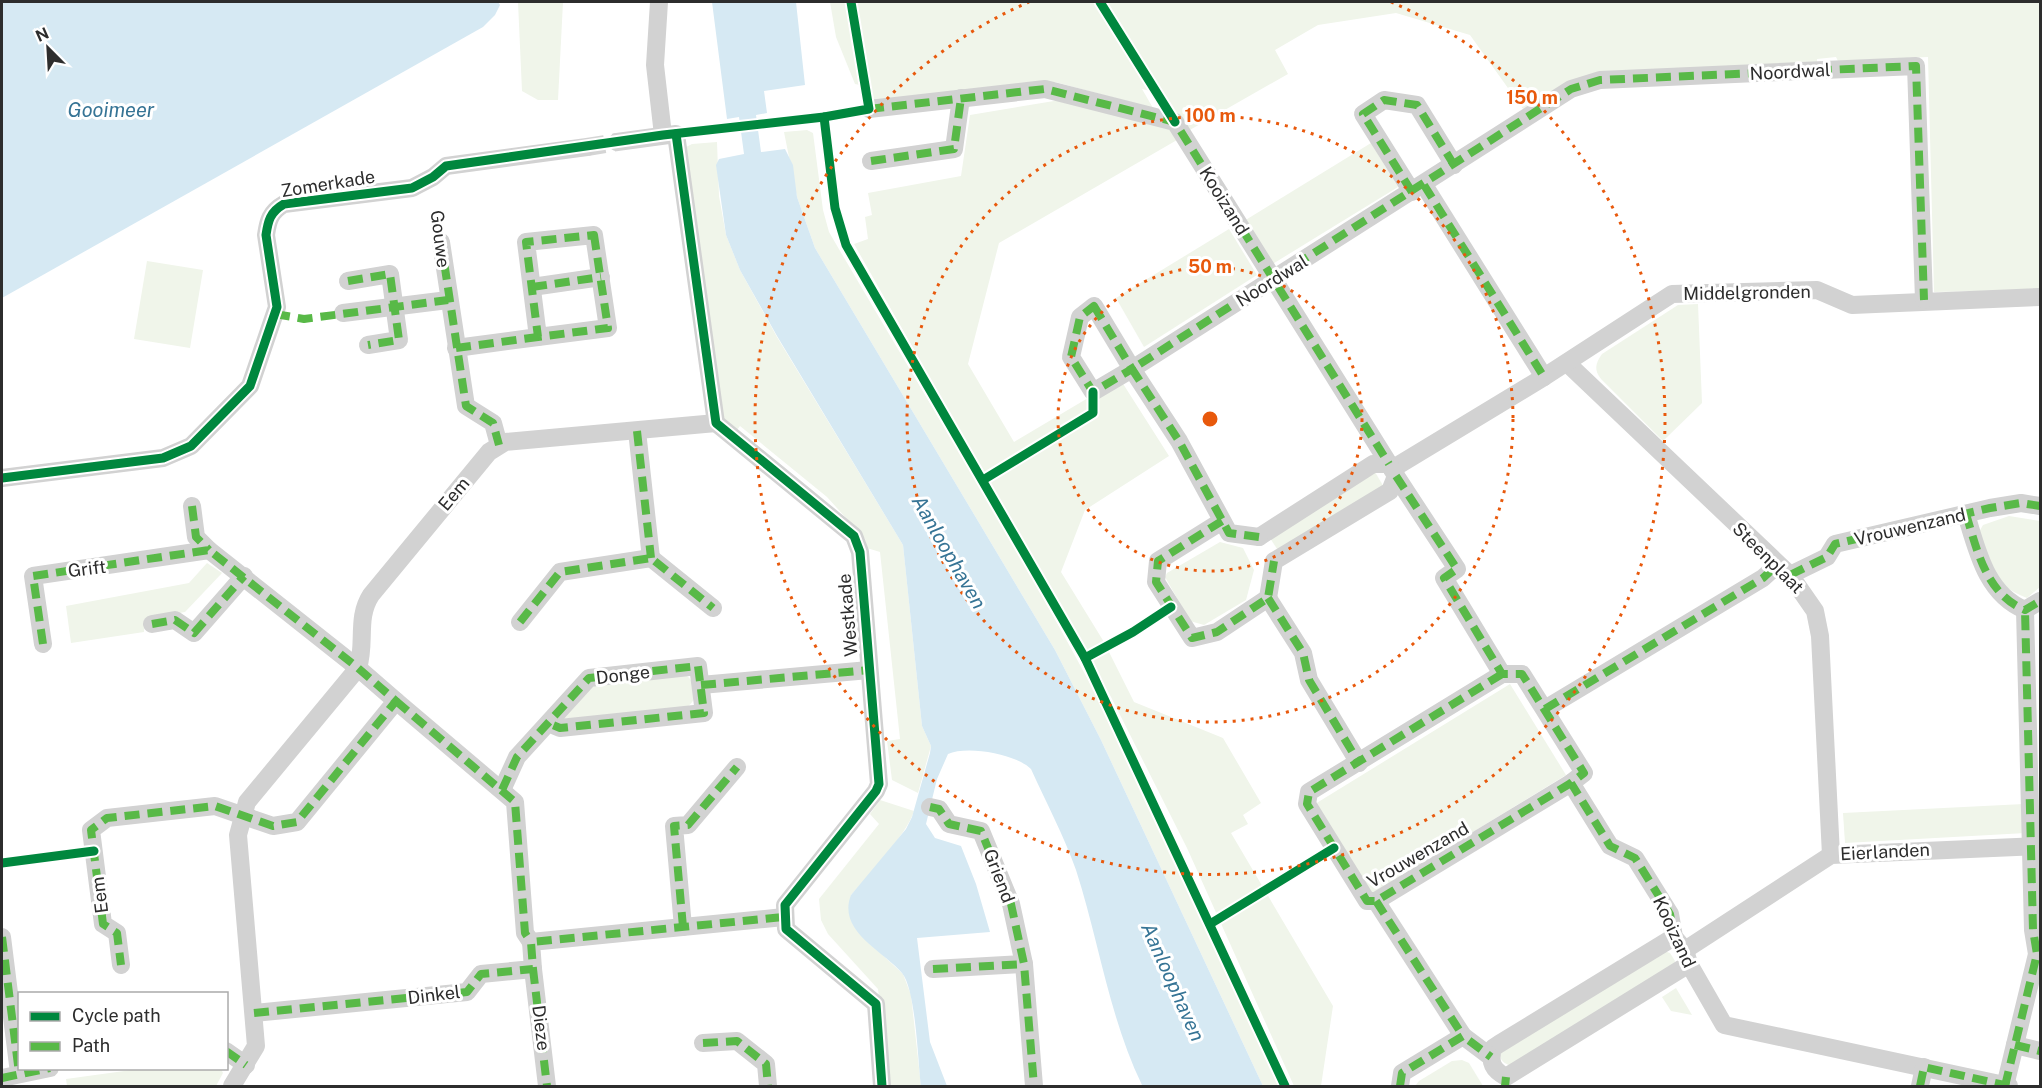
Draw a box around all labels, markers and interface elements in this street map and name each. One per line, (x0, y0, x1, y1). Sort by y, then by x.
north arrow (18, 18, 78, 78)
text: N (33, 24, 52, 46)
street label: Noordwal (1749, 59, 1831, 84)
text: 150 m (1506, 87, 1558, 108)
water label: Gooimeer (68, 98, 155, 122)
text: 100 m (1184, 105, 1236, 126)
street label: Kooizand (1195, 163, 1254, 239)
street label: Zomerkade (279, 166, 376, 201)
street label: Gouwe (427, 209, 454, 269)
street label: Noordwal (1232, 250, 1312, 311)
text: 50 m (1188, 256, 1232, 277)
street label: Middelgronden (1683, 281, 1811, 304)
centre of rings (1200, 409, 1220, 429)
street label: Eem (434, 473, 473, 515)
water label: Aanloophaven (907, 491, 991, 613)
street label: Vrouwenzand (1852, 503, 1968, 550)
street label: Steenplaat (1728, 518, 1808, 598)
street label: Grift (67, 556, 107, 581)
street label: Westkade (833, 573, 862, 657)
street label: Donge (595, 661, 651, 688)
street label: Vrouwenzand (1363, 817, 1472, 892)
street label: Eierlanden (1840, 839, 1930, 864)
street label: Griend (980, 846, 1019, 906)
street label: Eem (87, 876, 112, 915)
street label: Kooizand (1649, 893, 1700, 971)
water label: Aanloophaven (1136, 919, 1210, 1045)
street label: Dinkel (406, 981, 461, 1008)
legend (18, 992, 228, 1070)
street label: Dieze (528, 1004, 555, 1052)
text: Cycle path (72, 1005, 161, 1026)
text: Path (72, 1035, 110, 1056)

